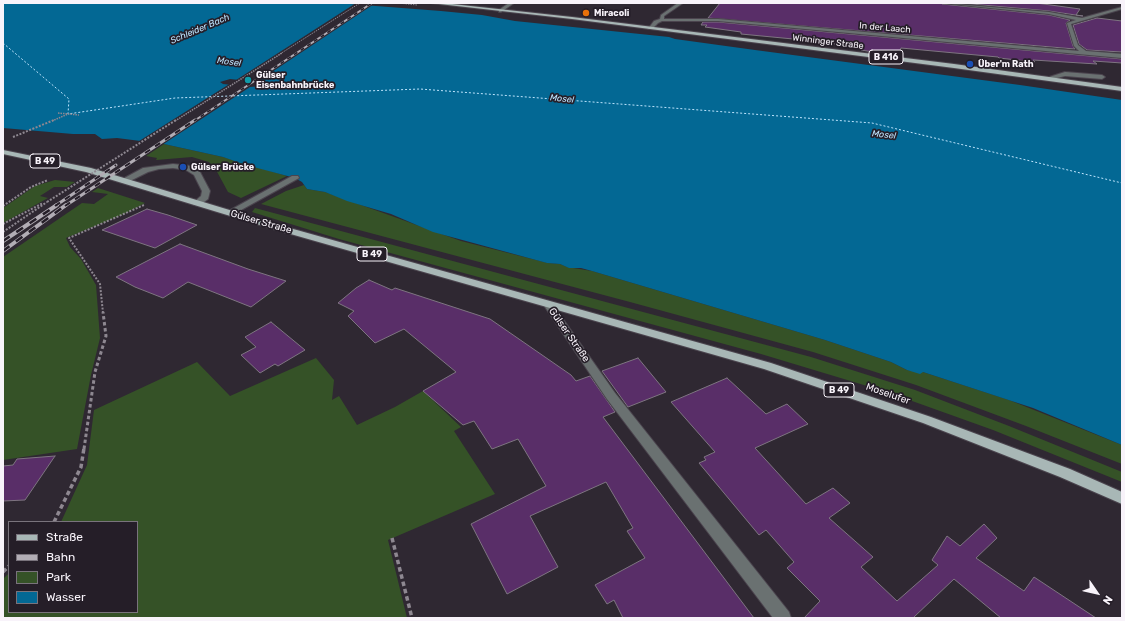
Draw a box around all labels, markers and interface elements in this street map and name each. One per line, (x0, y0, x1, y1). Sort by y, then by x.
marker: Miracoli (581, 8, 591, 18)
place label: Miracoli (594, 8, 629, 18)
water label: Schleider Bach (169, 12, 231, 46)
street label: In der Laach (859, 20, 911, 36)
street label: Winninger Straße (792, 32, 864, 52)
road number: B 416 (869, 50, 903, 64)
water label: Mosel (216, 55, 242, 69)
marker: Über'm Rath (965, 59, 975, 69)
place label: Über'm Rath (978, 59, 1033, 69)
place label: Gülser Eisenbahnbrücke (256, 70, 334, 91)
marker: Gülser Eisenbahnbrücke (243, 75, 253, 85)
water label: Mosel (549, 92, 575, 106)
water label: Mosel (871, 128, 897, 142)
road number: B 49 (30, 154, 60, 168)
marker: Gülser Brücke (178, 162, 188, 172)
place label: Gülser Brücke (191, 162, 254, 172)
street label: Gülser Straße (229, 208, 293, 236)
road number: B 49 (357, 247, 387, 261)
street label: Gülser Straße (546, 306, 592, 364)
street label: Moselufer (864, 381, 912, 407)
road number: B 49 (824, 383, 854, 397)
legend (8, 521, 138, 613)
text: Straße (46, 530, 83, 544)
text: Bahn (46, 550, 75, 564)
text: Park (46, 570, 71, 584)
north arrow (1077, 573, 1117, 613)
text: Wasser (46, 590, 86, 604)
text: N (1100, 593, 1115, 607)

